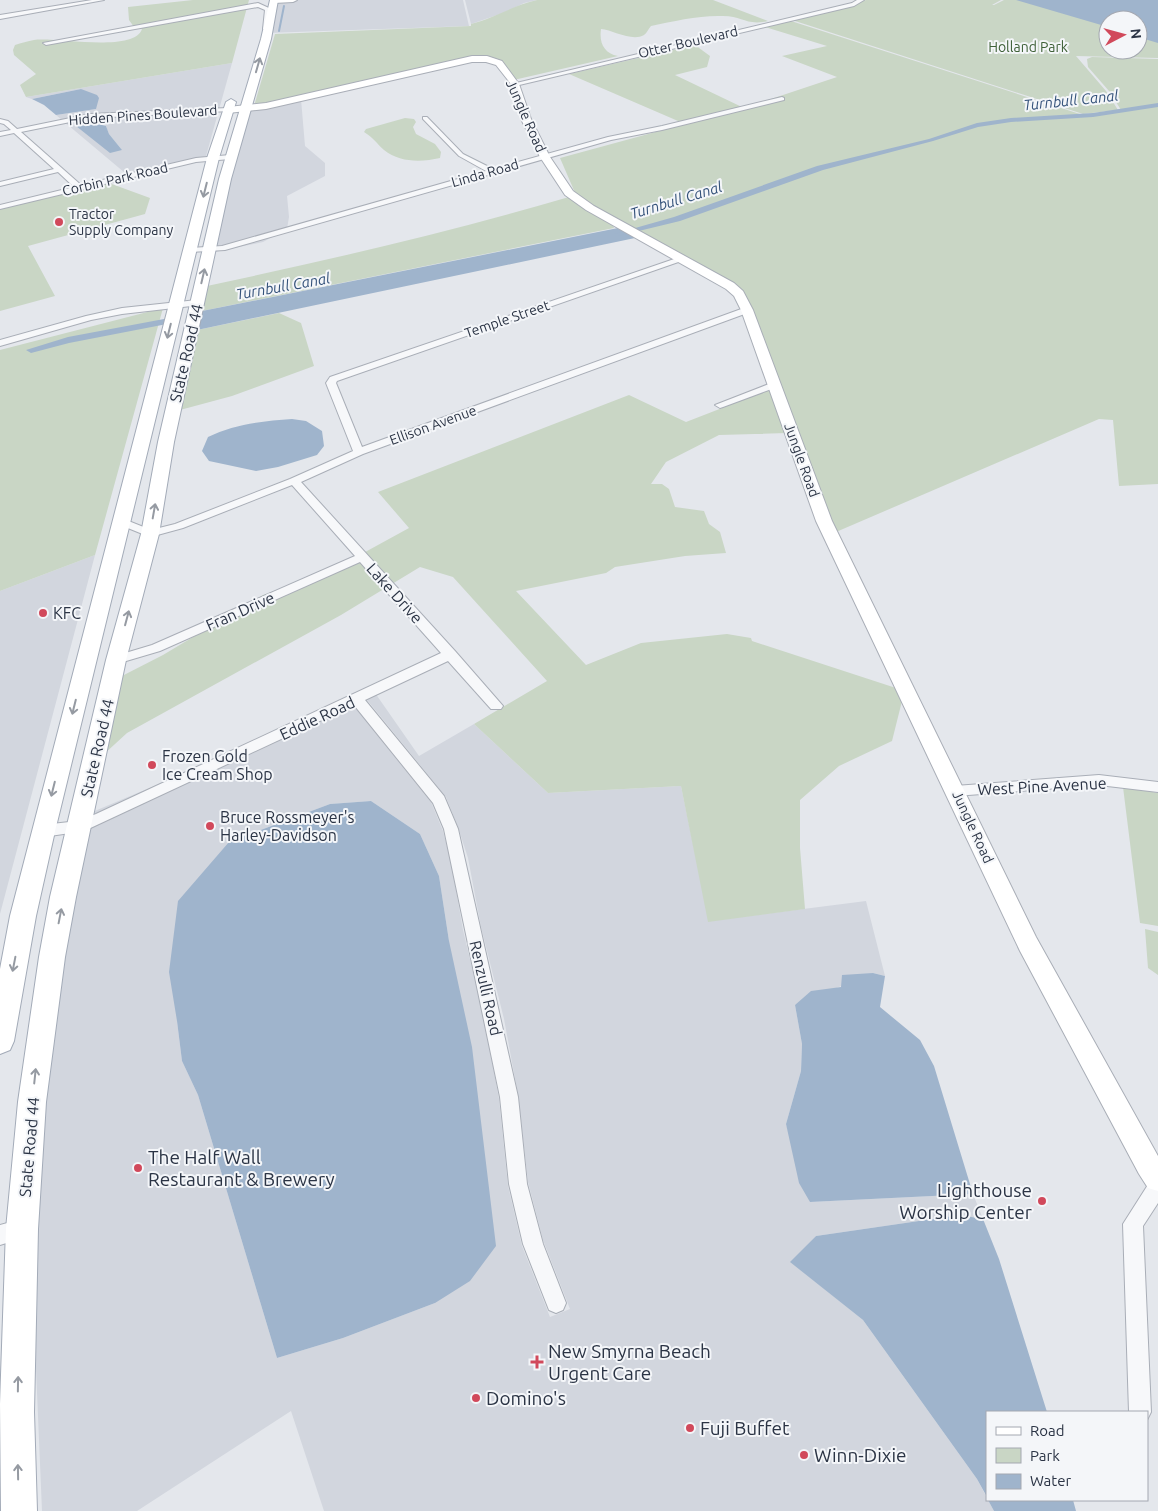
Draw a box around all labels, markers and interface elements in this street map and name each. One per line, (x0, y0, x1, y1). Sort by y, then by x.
north arrow (1098, 10, 1148, 60)
street label: Otter Boulevard (636, 23, 740, 61)
text: N (1127, 28, 1144, 40)
park label: Holland Park (988, 39, 1068, 55)
one-way arrow (254, 58, 264, 74)
street label: Jungle Road (503, 77, 549, 155)
water label: Turnbull Canal (1023, 86, 1120, 113)
street label: Hidden Pines Boulevard (68, 102, 218, 128)
street label: Linda Road (449, 156, 521, 190)
street label: Corbin Park Road (61, 159, 169, 199)
water label: Turnbull Canal (628, 178, 725, 222)
one-way arrow (200, 182, 209, 198)
place label: Tractor Supply Company (69, 206, 173, 238)
marker: Tractor Supply Company (53, 216, 65, 228)
one-way arrow (199, 269, 208, 285)
water label: Turnbull Canal (234, 269, 332, 303)
street label: Temple Street (462, 297, 552, 341)
street label: State Road 44 (166, 302, 206, 404)
one-way arrow (164, 322, 173, 338)
street label: Ellison Avenue (387, 402, 479, 448)
street label: Jungle Road (781, 421, 823, 499)
one-way arrow (149, 503, 159, 519)
street label: Lake Drive (363, 559, 427, 627)
street label: Fran Drive (203, 588, 277, 634)
place label: KFC (53, 604, 81, 622)
marker: KFC (37, 607, 49, 619)
one-way arrow (123, 610, 133, 626)
street label: Eddie Road (277, 693, 357, 743)
street label: State Road 44 (77, 697, 117, 799)
one-way arrow (69, 699, 78, 715)
place label: Frozen Gold Ice Cream Shop (162, 747, 273, 783)
marker: Frozen Gold Ice Cream Shop (146, 759, 158, 771)
street label: West Pine Avenue (977, 774, 1107, 798)
one-way arrow (48, 781, 58, 797)
street label: Jungle Road (949, 788, 997, 866)
place label: Bruce Rossmeyer's Harley-Davidson (220, 808, 355, 844)
marker: Bruce Rossmeyer's Harley-Davidson (204, 820, 216, 832)
one-way arrow (55, 908, 65, 924)
street label: Renzulli Road (466, 939, 506, 1037)
one-way arrow (8, 955, 18, 971)
one-way arrow (30, 1069, 40, 1085)
street label: State Road 44 (16, 1096, 42, 1198)
place label: The Half Wall Restaurant & Brewery (148, 1146, 335, 1190)
marker: The Half Wall Restaurant & Brewery (132, 1162, 144, 1174)
place label: Lighthouse Worship Center (899, 1179, 1032, 1223)
marker: Lighthouse Worship Center (1036, 1195, 1048, 1207)
place label: New Smyrna Beach Urgent Care (548, 1340, 711, 1384)
marker: New Smyrna Beach Urgent Care (530, 1355, 544, 1369)
one-way arrow (13, 1376, 23, 1392)
place label: Domino's (486, 1387, 566, 1409)
marker: Domino's (470, 1392, 482, 1404)
legend (986, 1411, 1148, 1501)
place label: Fuji Buffet (700, 1417, 790, 1439)
marker: Fuji Buffet (684, 1422, 696, 1434)
text: Road (1030, 1422, 1065, 1439)
place label: Winn-Dixie (814, 1444, 907, 1466)
text: Park (1030, 1447, 1060, 1464)
marker: Winn-Dixie (798, 1449, 810, 1461)
one-way arrow (13, 1464, 23, 1480)
text: Water (1030, 1472, 1071, 1489)

